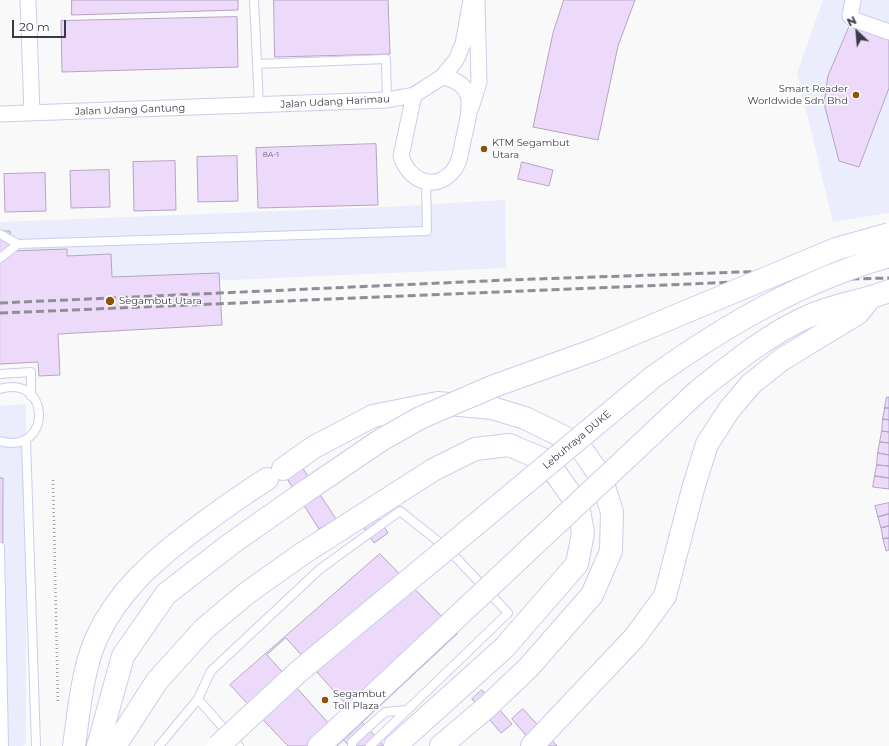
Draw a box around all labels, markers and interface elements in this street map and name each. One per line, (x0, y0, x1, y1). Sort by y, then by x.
scale bar (14, 12, 68, 38)
north arrow (837, 12, 877, 52)
text: N (845, 13, 859, 29)
text: 20 m (19, 19, 50, 34)
place label: Smart Reader Worldwide Sdn Bhd (747, 83, 848, 106)
marker: Smart Reader Worldwide Sdn Bhd (851, 90, 861, 100)
street label: Jalan Udang Harimau (280, 93, 390, 111)
street label: Jalan Udang Gantung (75, 102, 185, 118)
place label: KTM Segambut Utara (492, 137, 570, 160)
marker: KTM Segambut Utara (479, 144, 489, 154)
house number: 8A-1 (263, 150, 279, 160)
marker: Segambut Utara (104, 295, 116, 307)
place label: Segambut Utara (119, 295, 202, 307)
street label: Lebuhraya DUKE (541, 408, 613, 472)
place label: Segambut Toll Plaza (333, 688, 386, 712)
marker: Segambut Toll Plaza (320, 695, 330, 705)

